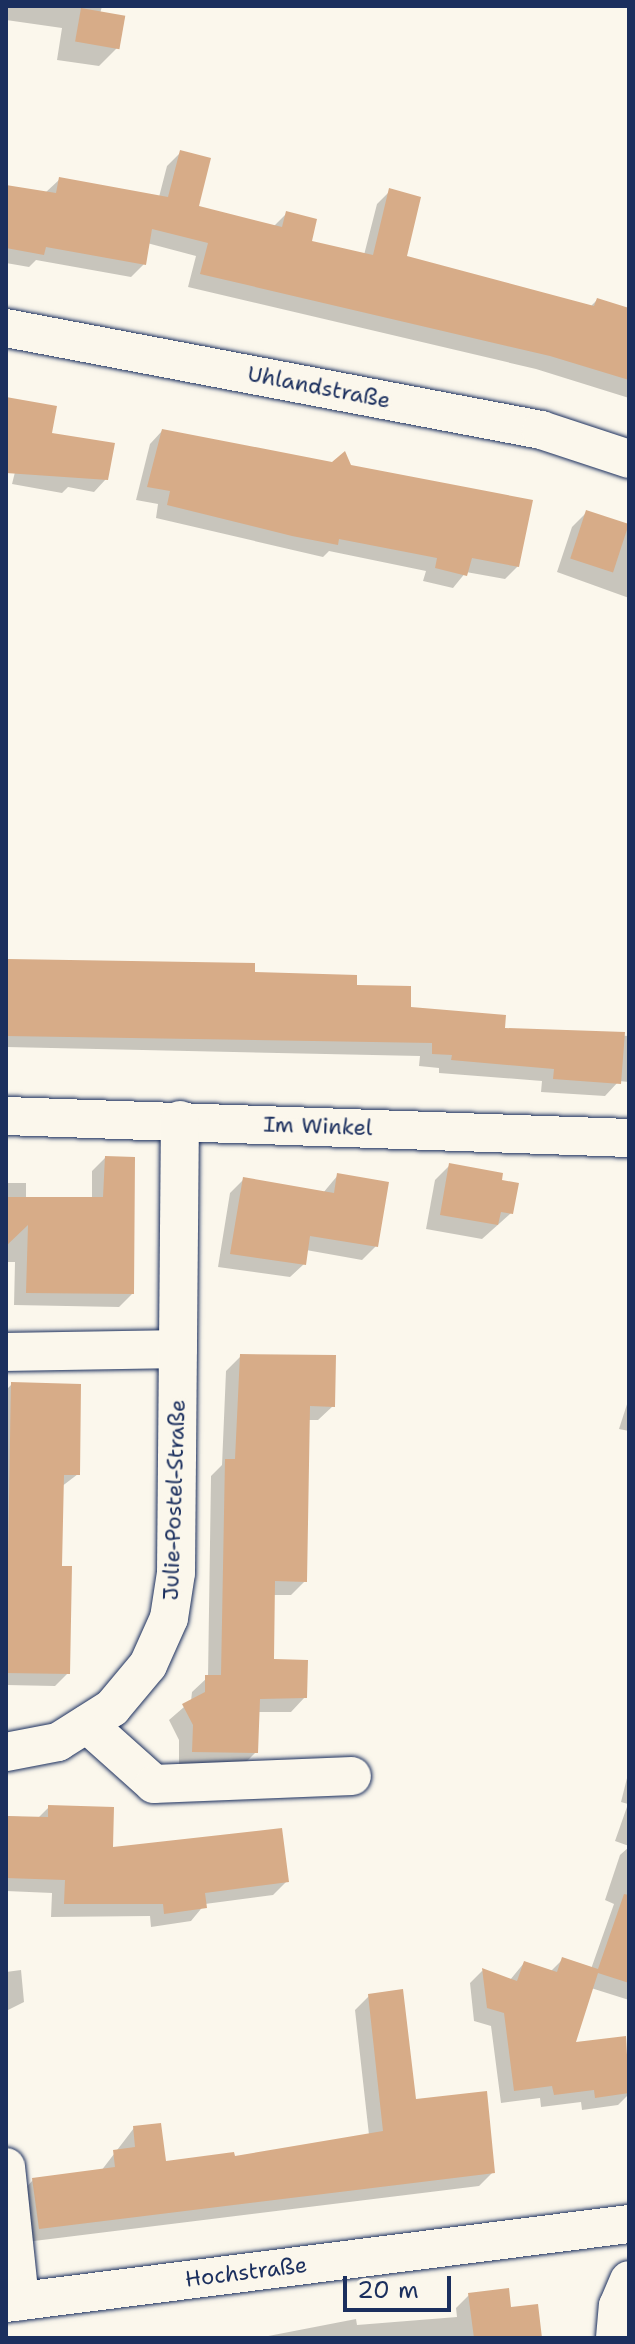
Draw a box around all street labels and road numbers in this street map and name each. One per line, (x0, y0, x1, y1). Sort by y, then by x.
street label: Uhlandstraße (245, 360, 393, 414)
street label: Im Winkel (263, 1111, 373, 1141)
street label: Julie-Postel-Straße (157, 1399, 191, 1601)
street label: Hochstraße (184, 2251, 308, 2293)

